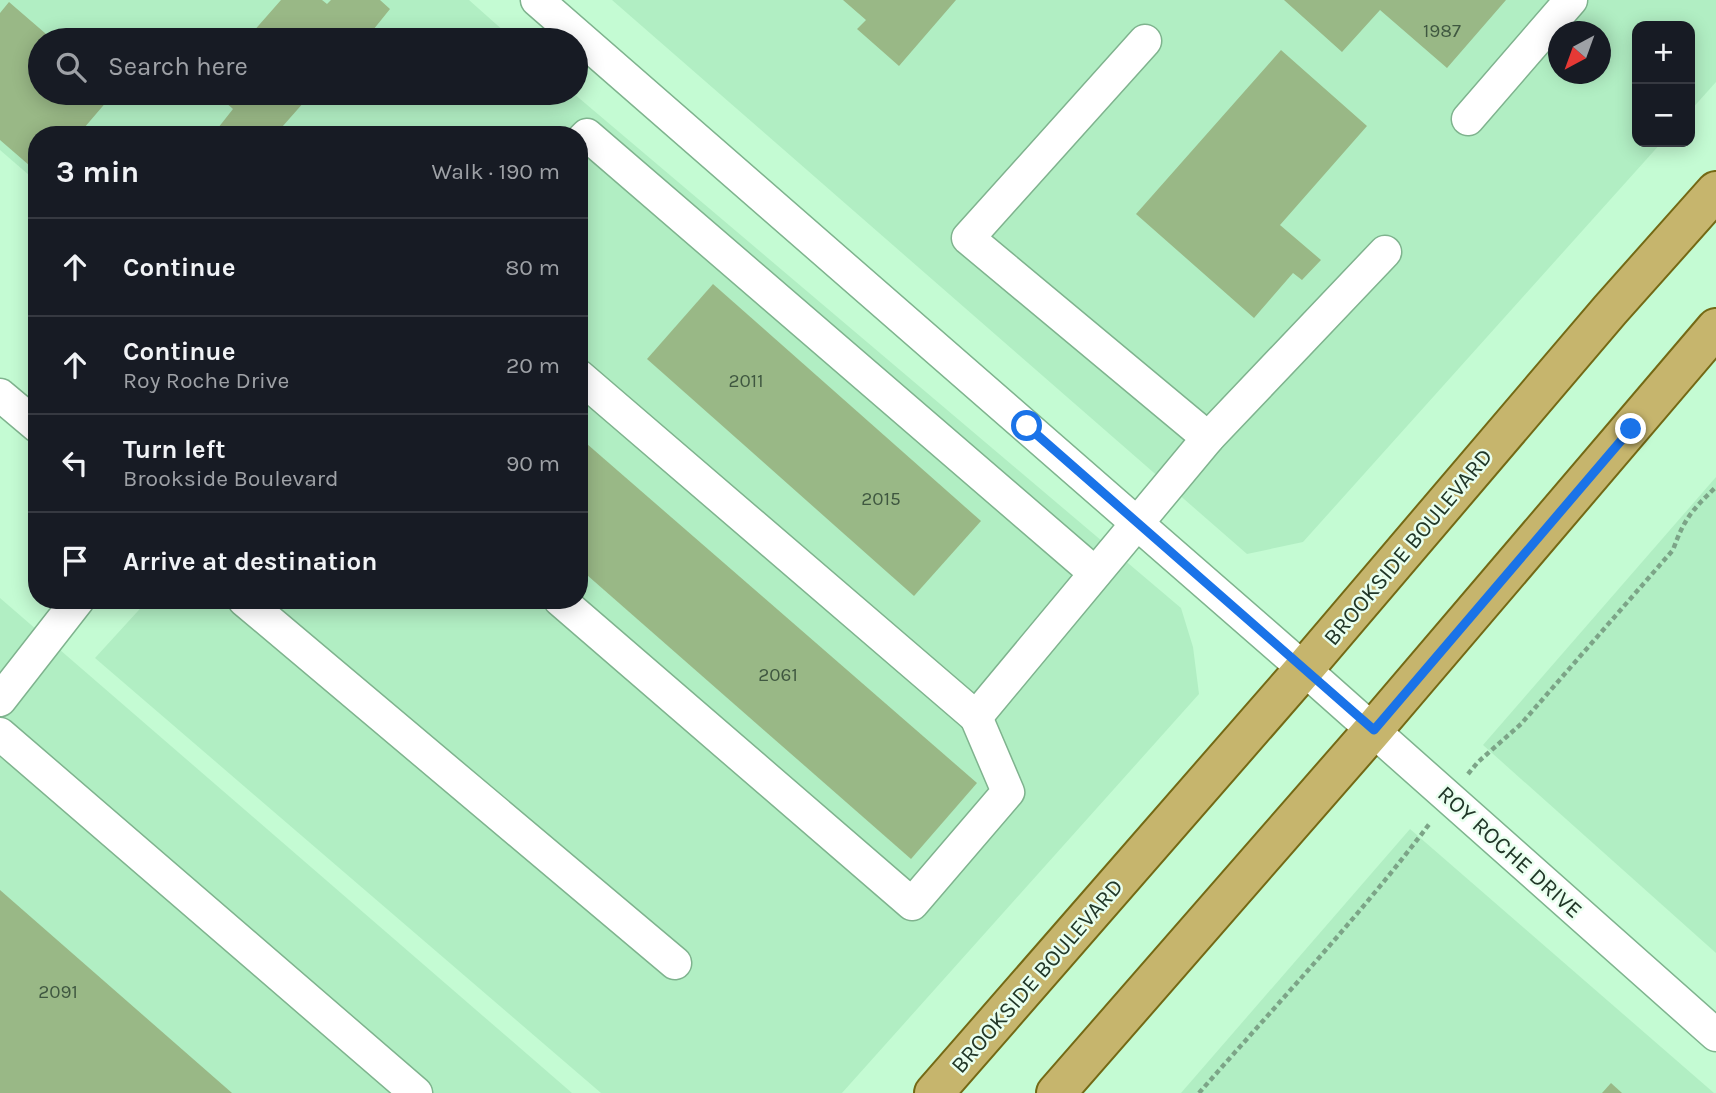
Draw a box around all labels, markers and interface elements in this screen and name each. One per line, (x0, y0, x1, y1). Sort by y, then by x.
house number: 1987 (1423, 20, 1461, 42)
north arrow (1548, 21, 1611, 84)
map controls (1632, 21, 1695, 147)
button: + (1632, 21, 1695, 84)
search box (28, 28, 588, 105)
icon: search (52, 48, 90, 86)
text: Search here (108, 51, 248, 82)
button: − (1632, 84, 1695, 147)
text: 3 min (56, 154, 139, 190)
text: Walk · 190 m (432, 158, 560, 185)
icon: ahead (56, 248, 94, 286)
text: Continue (123, 252, 235, 283)
text: 80 m (505, 254, 560, 281)
text: Continue (123, 336, 235, 367)
icon: ahead (56, 346, 94, 384)
text: 20 m (506, 352, 560, 379)
text: Roy Roche Drive (123, 367, 289, 394)
house number: 2011 (729, 370, 763, 392)
route start (1011, 410, 1042, 441)
route end (1615, 413, 1646, 444)
text: Turn left (123, 434, 225, 465)
street label: BROOKSIDE BOULEVARD (1318, 443, 1498, 651)
icon: left (56, 444, 94, 482)
text: 90 m (506, 450, 560, 477)
text: Brookside Boulevard (123, 465, 339, 492)
house number: 2015 (861, 488, 901, 510)
icon: arrive (56, 542, 94, 580)
text: Arrive at destination (123, 546, 377, 577)
house number: 2061 (758, 664, 798, 686)
street label: ROY ROCHE DRIVE (1432, 780, 1588, 924)
street label: BROOKSIDE BOULEVARD (945, 873, 1129, 1079)
house number: 2091 (38, 981, 78, 1003)

